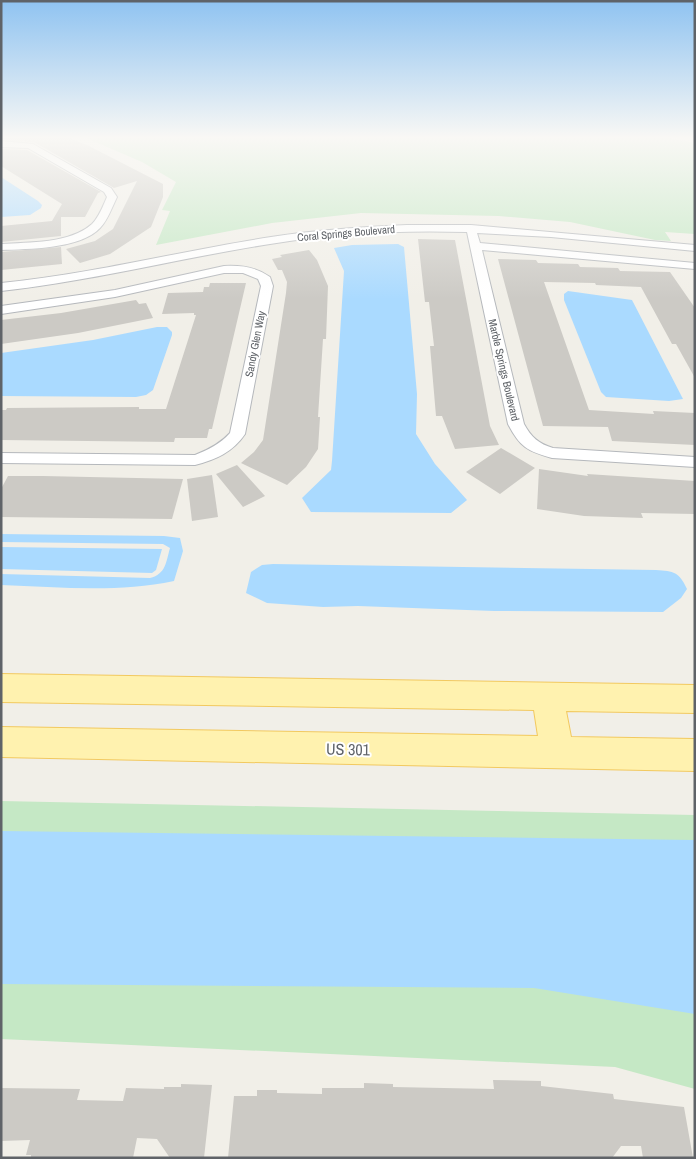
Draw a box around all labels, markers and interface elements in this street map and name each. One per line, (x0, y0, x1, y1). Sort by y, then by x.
street label: Coral Springs Boulevard (296, 222, 396, 244)
street label: Sandy Glen Way (242, 309, 268, 378)
street label: Marble Springs Boulevard (485, 318, 523, 422)
street label: US 301 (326, 738, 371, 760)

